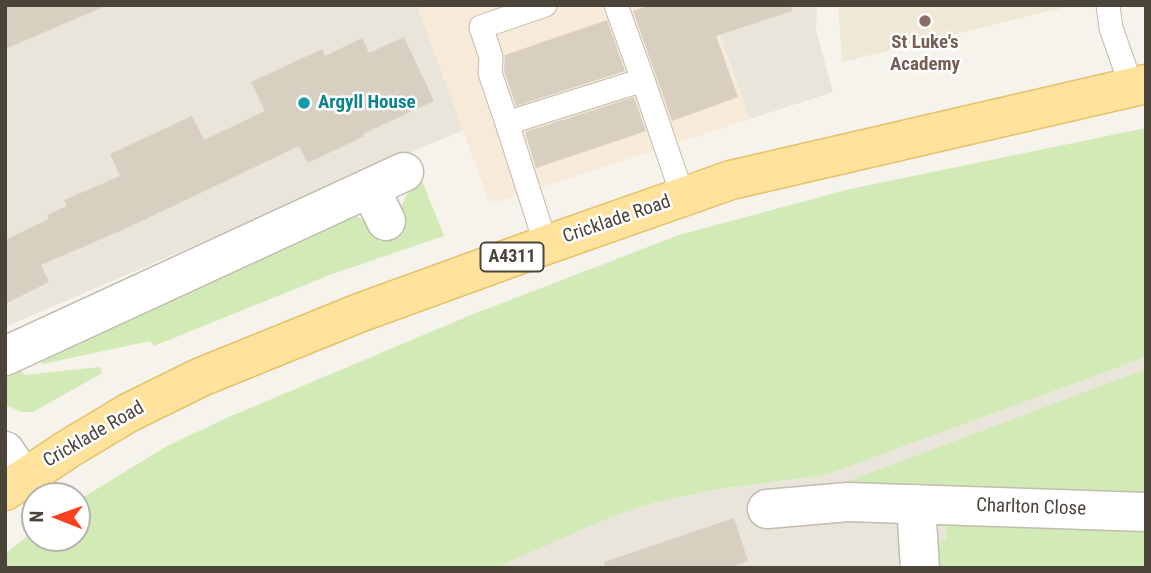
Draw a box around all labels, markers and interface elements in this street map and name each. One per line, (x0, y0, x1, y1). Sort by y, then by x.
marker: St Luke's Academy (917, 13, 933, 29)
place label: St Luke's Academy (890, 32, 960, 76)
place label: Argyll House (318, 92, 416, 114)
marker: Argyll House (296, 95, 312, 111)
street label: Cricklade Road (560, 191, 674, 249)
road number: A4311 (480, 243, 544, 272)
street label: Cricklade Road (40, 397, 148, 473)
north arrow (21, 482, 91, 552)
street label: Charlton Close (976, 495, 1086, 521)
text: N (25, 511, 48, 523)

